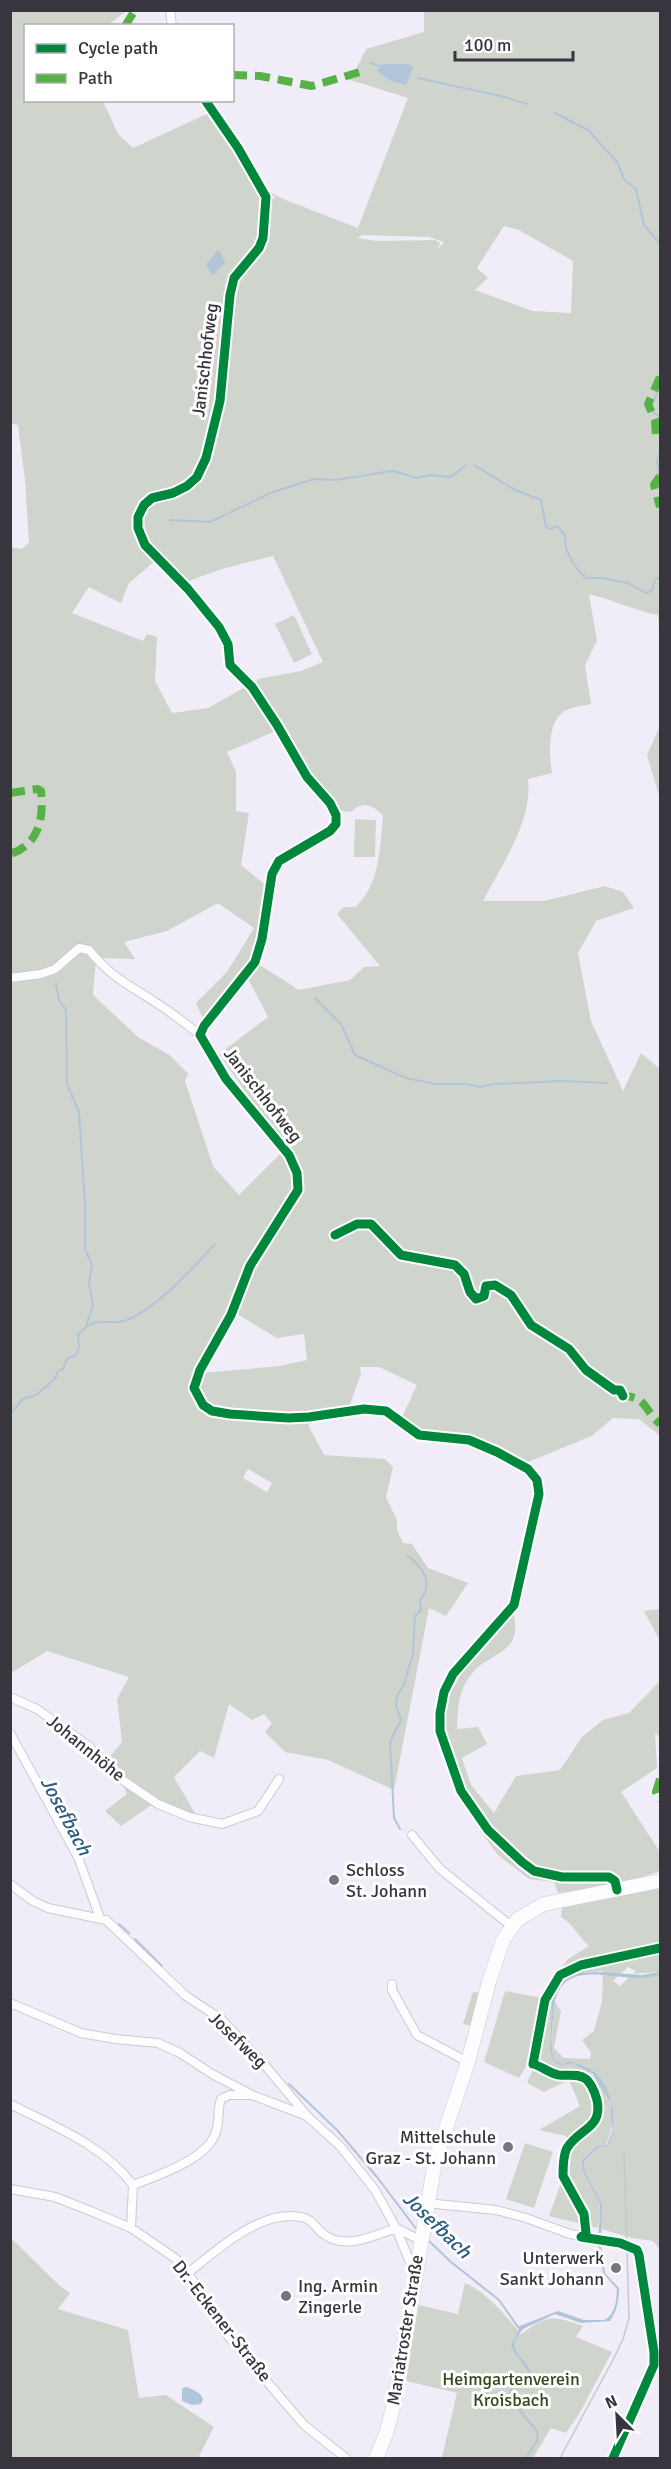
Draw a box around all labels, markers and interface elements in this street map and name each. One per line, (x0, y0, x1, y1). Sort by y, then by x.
legend (24, 24, 234, 102)
scale bar (455, 24, 574, 62)
text: 100 m (464, 34, 511, 56)
text: Cycle path (78, 37, 158, 59)
text: Path (78, 67, 113, 89)
street label: Janischhofweg (187, 302, 223, 418)
street label: Janischhofweg (219, 1043, 307, 1147)
street label: Johannhöhe (43, 1710, 129, 1786)
water label: Josefbach (35, 1772, 98, 1861)
place label: Schloss St. Johann (346, 1859, 427, 1902)
marker: Schloss St. Johann (327, 1873, 341, 1887)
street label: Josefweg (204, 2007, 272, 2073)
place label: Mittelschule Graz - St. Johann (366, 2126, 496, 2169)
marker: Mittelschule Graz - St. Johann (501, 2140, 515, 2154)
water label: Josefbach (397, 2186, 477, 2265)
place label: Unterwerk Sankt Johann (500, 2247, 604, 2290)
street label: Mariatroster Straße (382, 2253, 428, 2407)
street label: Dr.-Eckener-Straße (168, 2256, 276, 2386)
marker: Unterwerk Sankt Johann (609, 2261, 623, 2275)
place label: Ing. Armin Zingerle (298, 2275, 378, 2318)
marker: Ing. Armin Zingerle (279, 2289, 293, 2303)
park label: Heimgartenverein Kroisbach (442, 2368, 580, 2411)
north arrow (587, 2385, 647, 2445)
text: N (602, 2391, 620, 2414)

